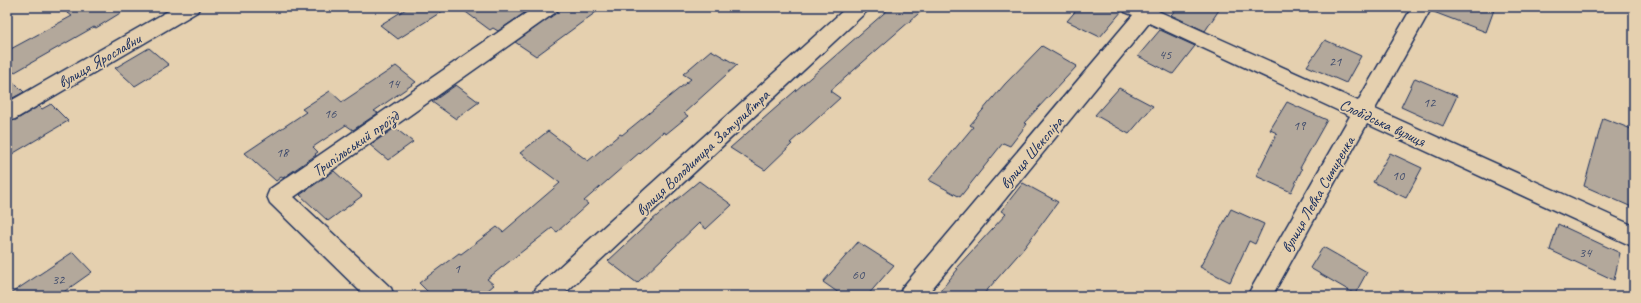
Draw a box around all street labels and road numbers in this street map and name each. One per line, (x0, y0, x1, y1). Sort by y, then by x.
street label: вулиця Ярославни (55, 28, 146, 93)
street label: вулиця Володимира Затуливітра (631, 85, 775, 220)
street label: Слобідська вулиця (1336, 94, 1430, 152)
street label: Трипільський проїзд (308, 105, 404, 181)
street label: вулиця Шекспіра (996, 111, 1069, 193)
street label: вулиця Левка Симиренка (1276, 132, 1360, 256)

